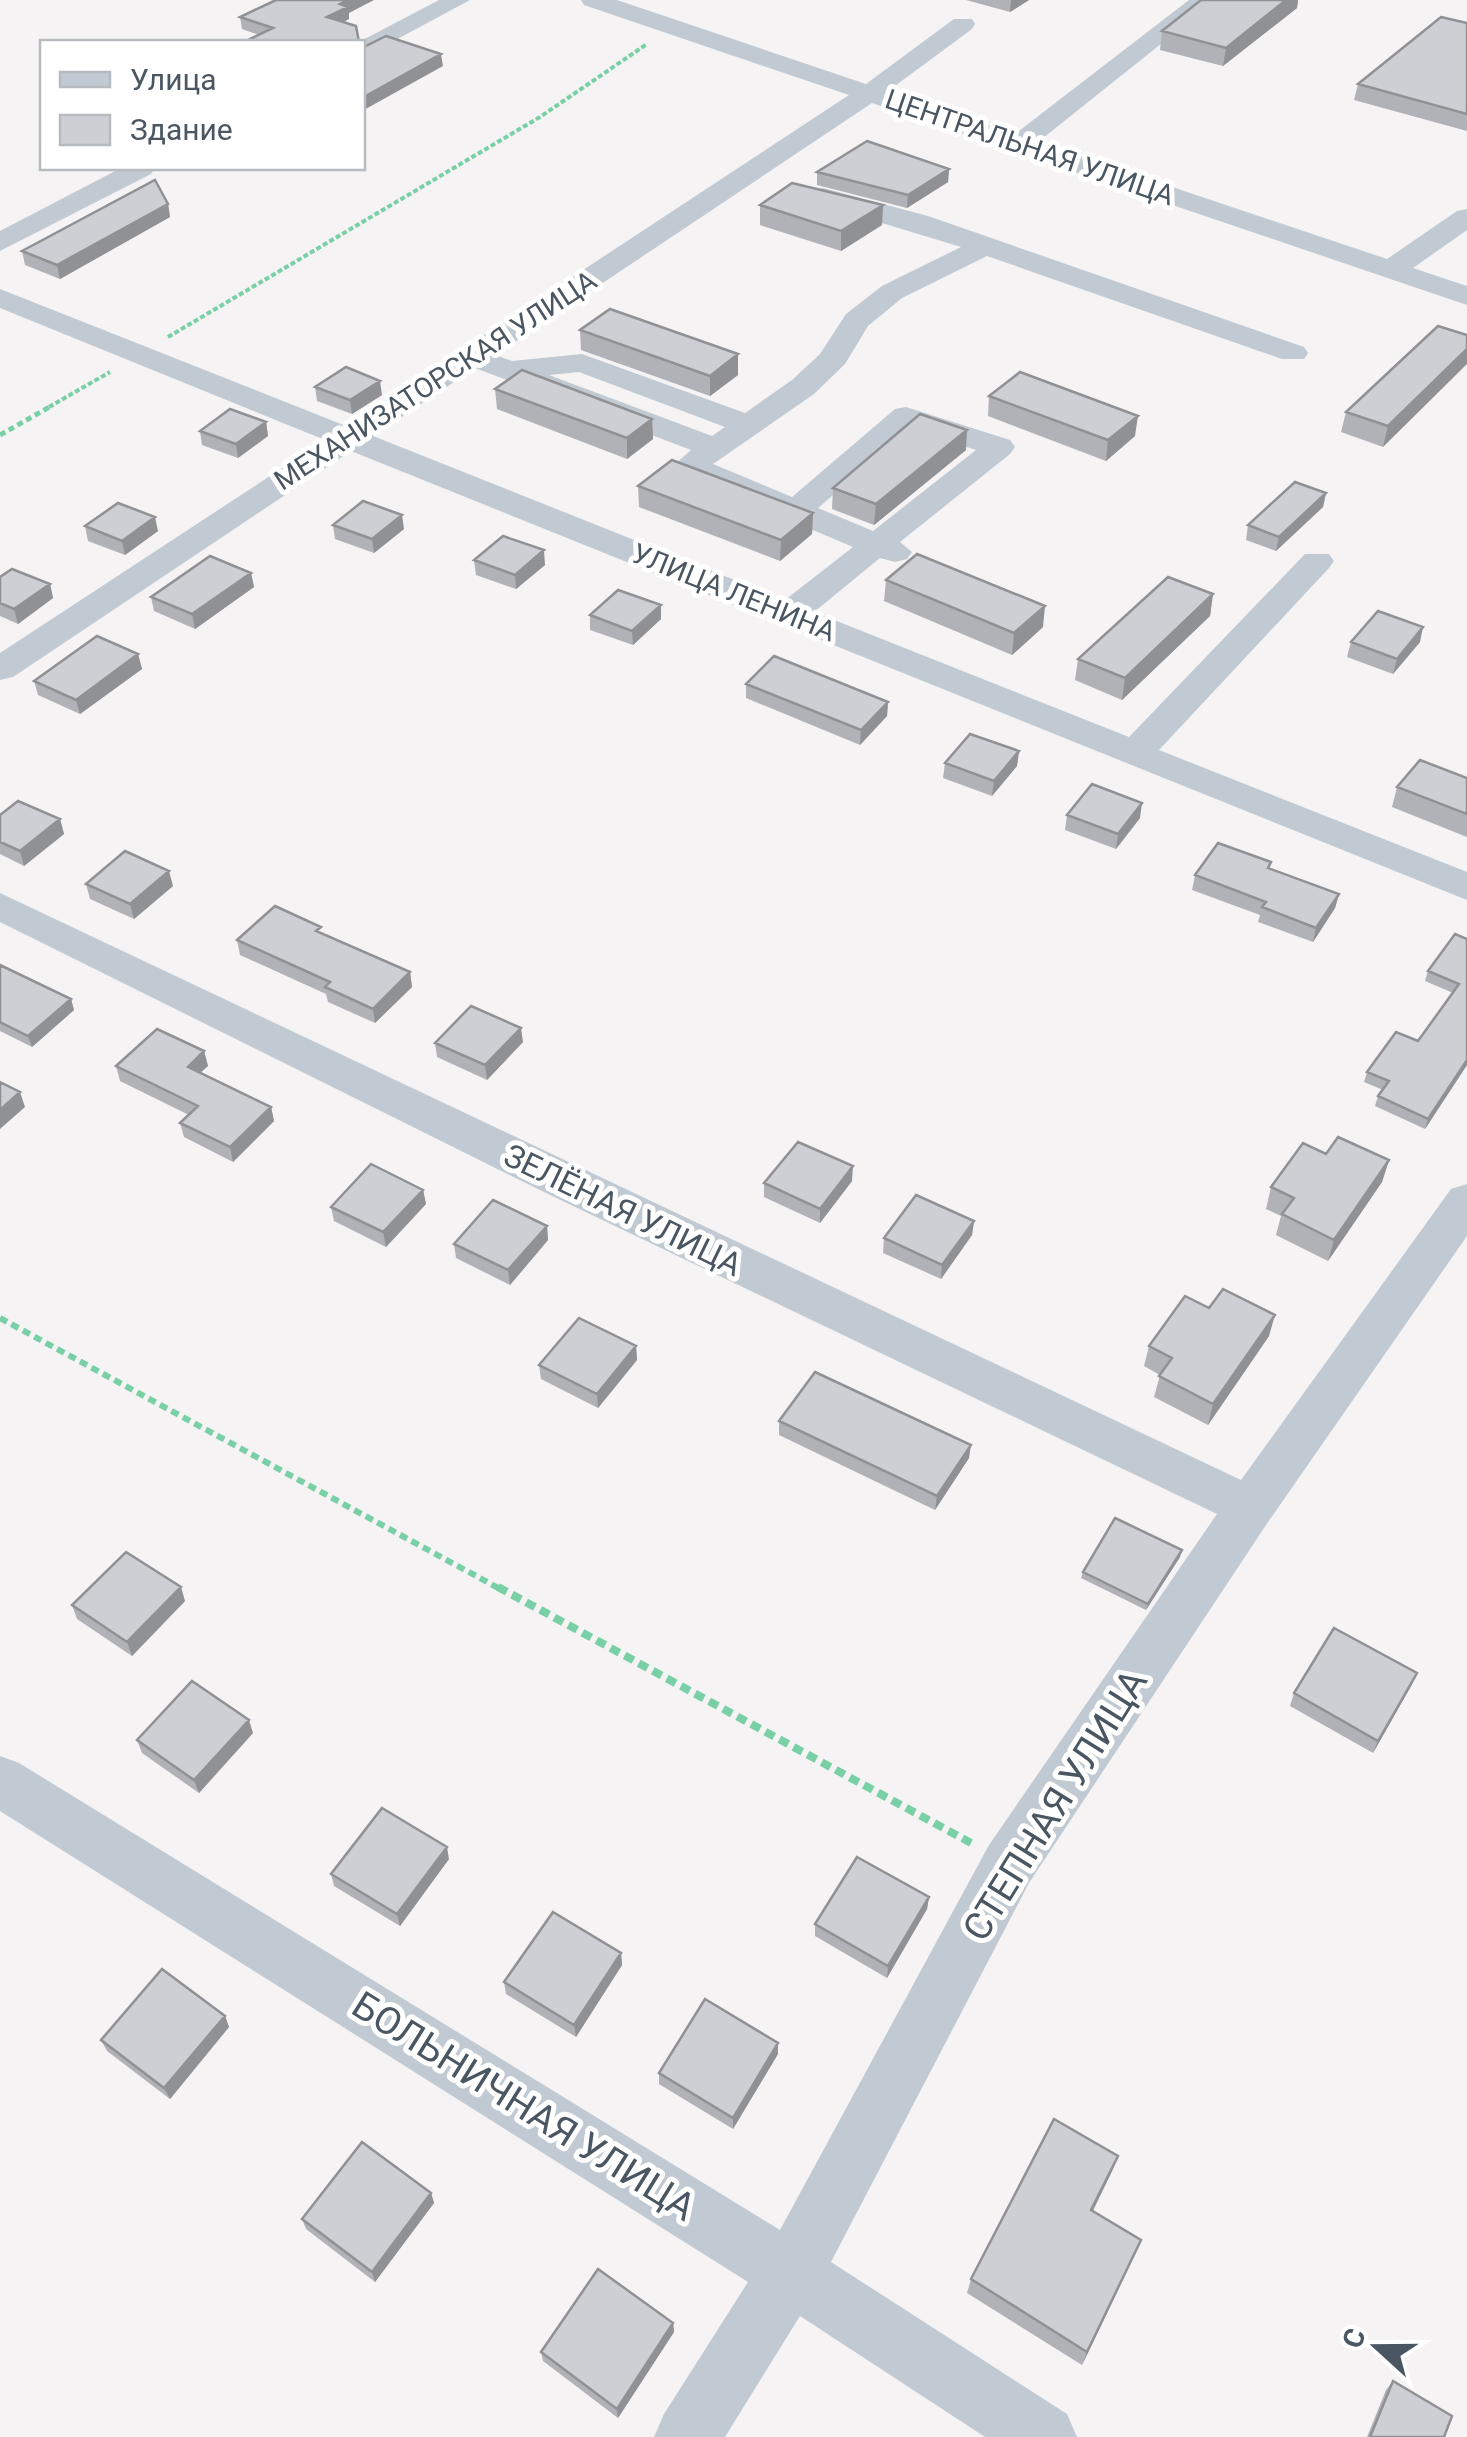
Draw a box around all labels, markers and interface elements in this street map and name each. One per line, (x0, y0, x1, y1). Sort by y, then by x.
legend (40, 40, 365, 170)
text: Улица (130, 62, 217, 97)
street label: ЦЕНТРАЛЬНАЯ УЛИЦА (881, 83, 1179, 212)
text: Здание (130, 112, 233, 147)
street label: МЕХАНИЗАТОРСКАЯ УЛИЦА (268, 264, 603, 497)
street label: УЛИЦА ЛЕНИНА (627, 537, 840, 648)
street label: ЗЕЛЁНАЯ УЛИЦА (498, 1136, 748, 1284)
street label: СТЕПНАЯ УЛИЦА (954, 1661, 1156, 1949)
street label: БОЛЬНИЧНАЯ УЛИЦА (345, 1983, 704, 2230)
north arrow (1327, 2297, 1427, 2397)
text: С (1335, 2324, 1373, 2353)

